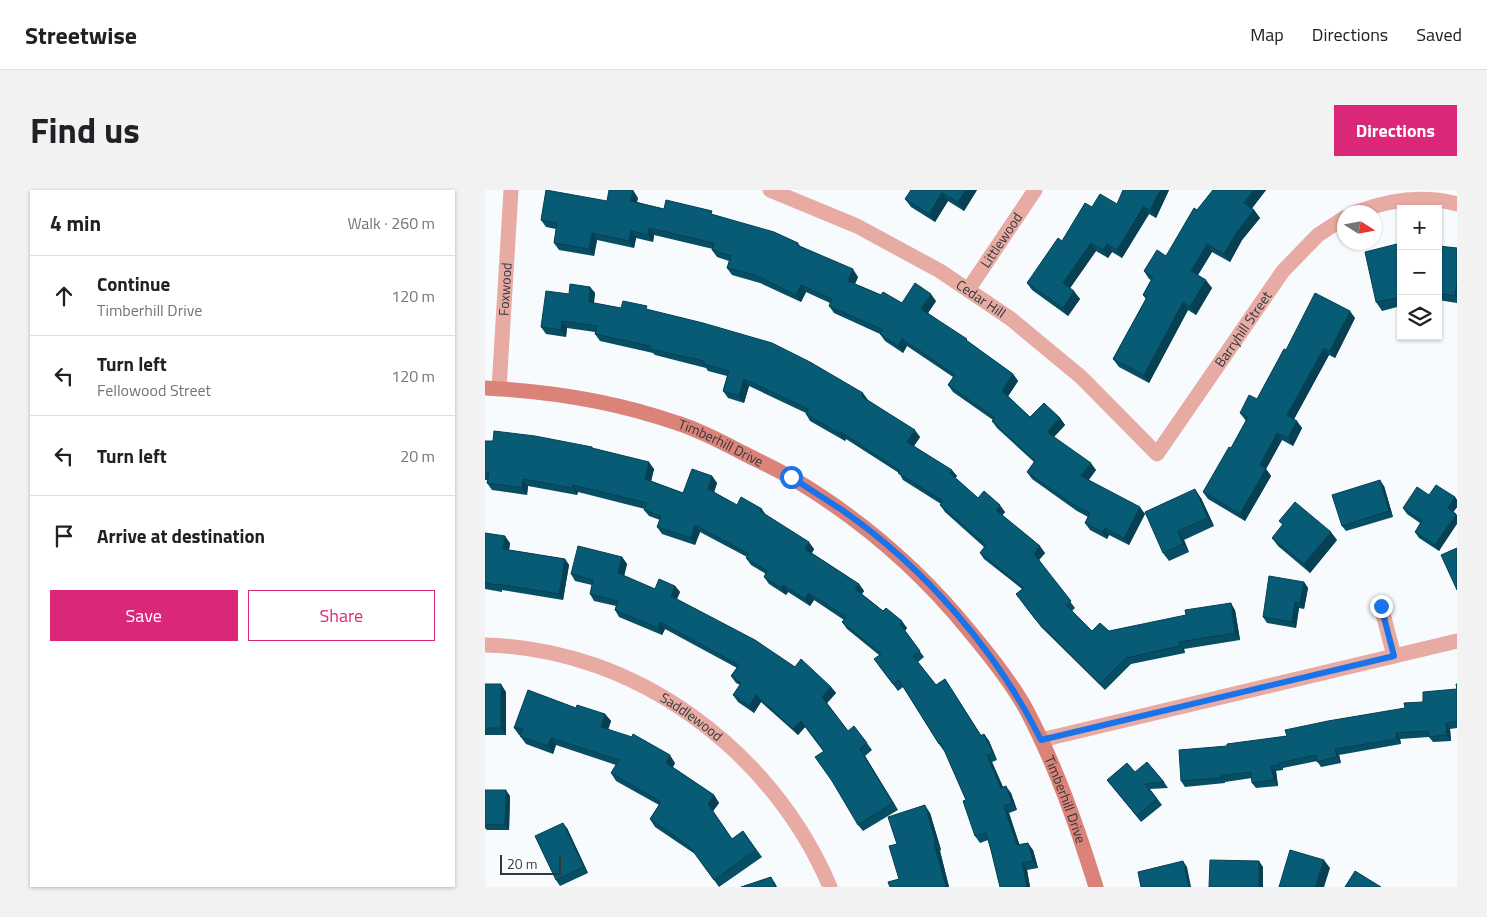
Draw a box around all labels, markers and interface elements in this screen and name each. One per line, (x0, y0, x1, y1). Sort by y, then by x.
text: Streetwise (25, 17, 137, 53)
text: Map (1250, 21, 1284, 48)
text: Directions (1312, 21, 1388, 48)
text: Saved (1416, 21, 1462, 48)
text: Find us (30, 103, 140, 157)
button: Directions (1334, 105, 1457, 156)
north arrow (1337, 205, 1382, 250)
map controls (1397, 205, 1442, 340)
button: + (1397, 205, 1442, 250)
text: 4 min (50, 207, 101, 239)
street label: Littlewood (975, 208, 1027, 272)
text: Walk · 260 m (347, 211, 435, 235)
button: − (1397, 250, 1442, 295)
street label: Foxwood (492, 262, 517, 316)
text: Continue (97, 269, 170, 298)
street label: Cedar Hill (952, 274, 1010, 323)
icon: ahead (50, 282, 78, 310)
text: 120 m (391, 284, 435, 308)
street label: Barryhill Street (1209, 286, 1276, 371)
button: layers (1397, 295, 1442, 340)
text: Timberhill Drive (97, 298, 202, 322)
text: Turn left (97, 349, 167, 378)
icon: left (50, 362, 78, 390)
text: 120 m (391, 364, 435, 388)
text: Fellowood Street (97, 378, 211, 402)
street label: Timberhill Drive (676, 413, 767, 472)
text: Turn left (97, 441, 167, 470)
icon: left (50, 442, 78, 470)
text: 20 m (400, 444, 435, 468)
route start (780, 466, 803, 489)
text: Arrive at destination (97, 521, 265, 550)
icon: arrive (50, 522, 78, 550)
button: Save (50, 590, 238, 641)
button: Share (248, 590, 435, 641)
route end (1370, 595, 1393, 618)
street label: Saddlewood (656, 687, 728, 746)
street label: Timberhill Drive (1040, 752, 1092, 846)
scale bar (500, 852, 561, 875)
text: 20 m (507, 853, 537, 874)

